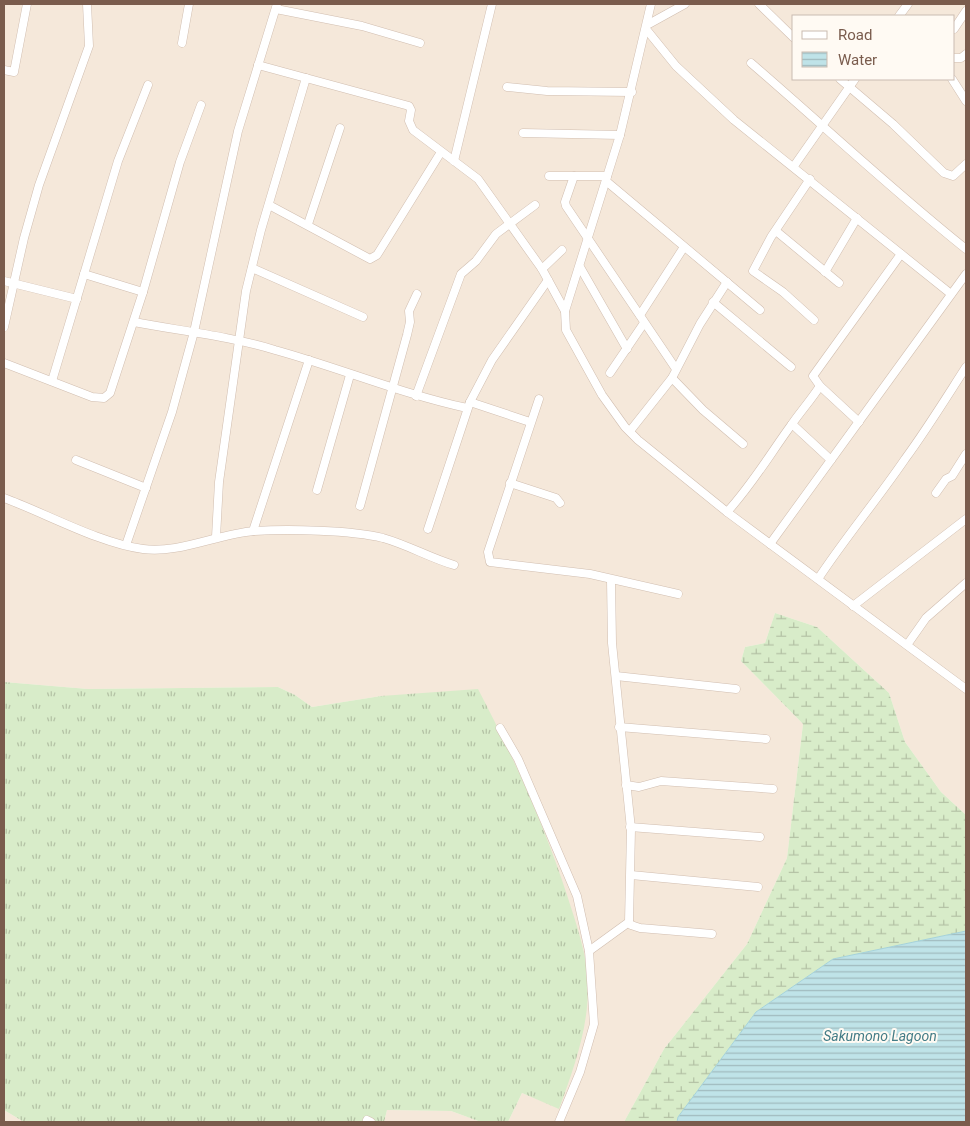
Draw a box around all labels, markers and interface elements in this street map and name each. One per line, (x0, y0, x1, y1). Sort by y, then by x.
legend (792, 15, 955, 80)
text: Road (838, 26, 872, 44)
text: Water (838, 51, 877, 69)
water label: Sakumono Lagoon (823, 1028, 937, 1044)

